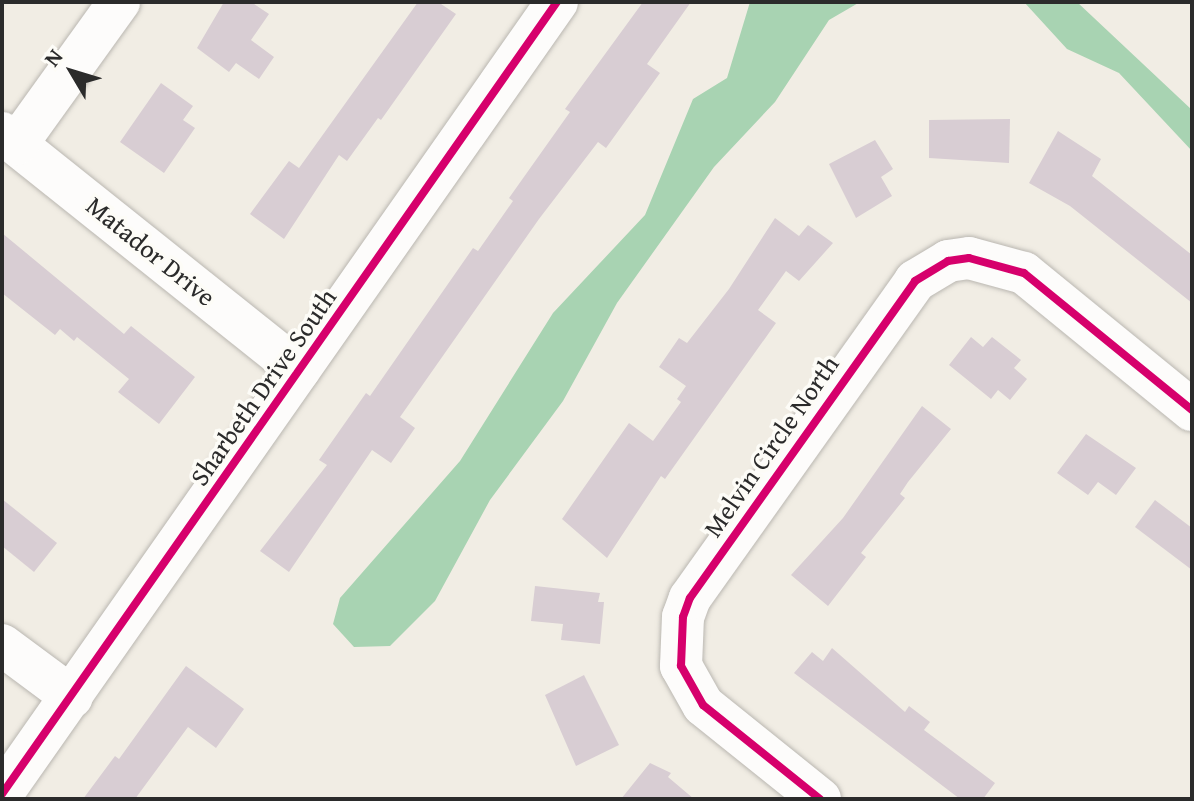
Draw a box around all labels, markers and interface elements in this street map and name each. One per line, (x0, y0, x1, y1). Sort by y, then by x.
north arrow (32, 32, 112, 112)
text: N (36, 42, 70, 73)
street label: Matador Drive (80, 189, 222, 313)
street label: Sharbeth Drive South (183, 282, 343, 492)
street label: Melvin Circle North (697, 349, 845, 543)

